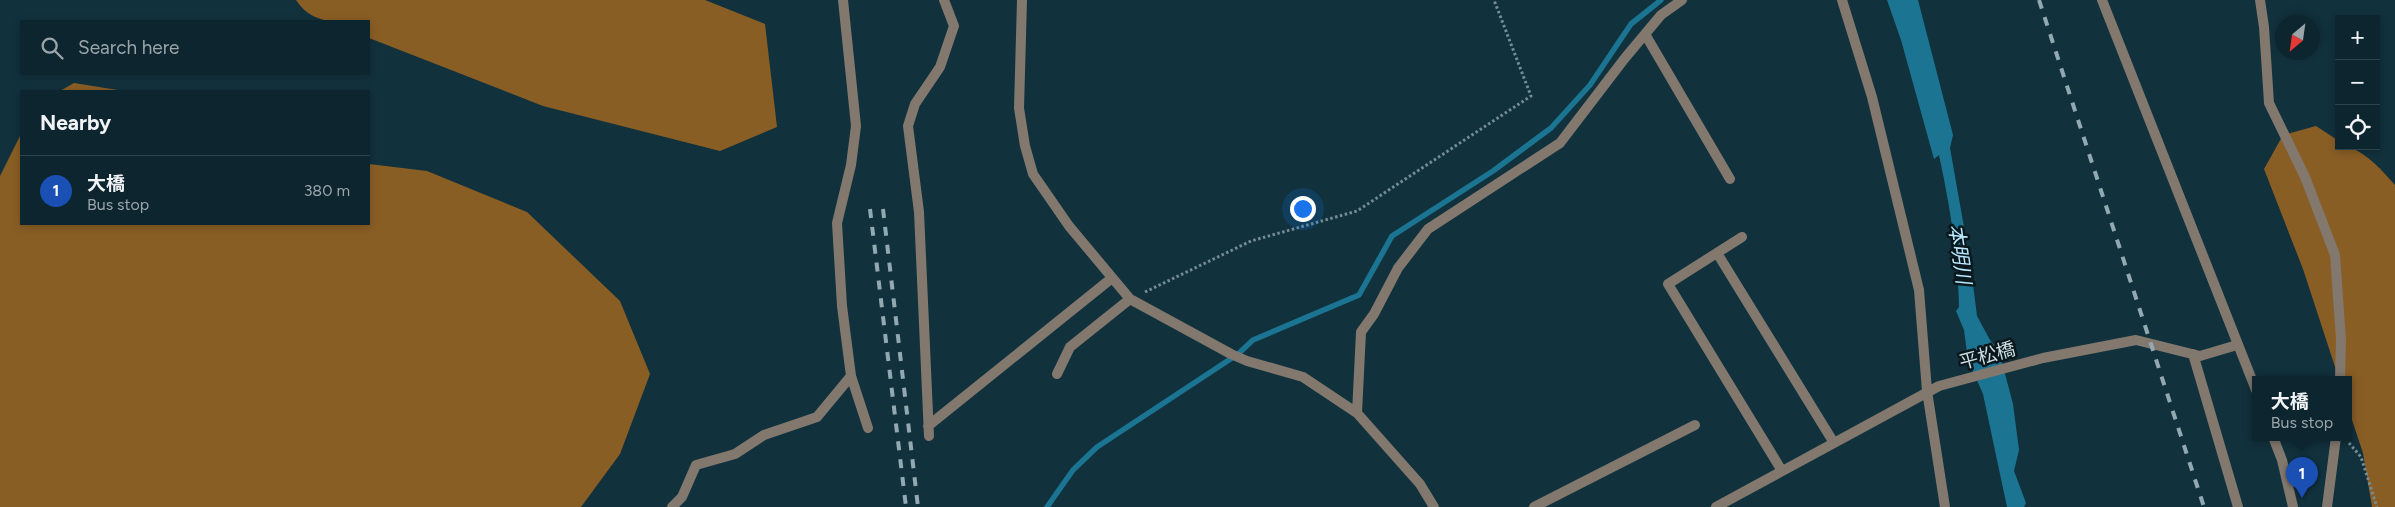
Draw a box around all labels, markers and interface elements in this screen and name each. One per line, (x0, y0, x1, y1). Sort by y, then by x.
north arrow (2275, 15, 2320, 60)
map controls (2335, 15, 2380, 150)
button: + (2335, 15, 2380, 60)
search box (20, 20, 370, 75)
icon: search (38, 34, 66, 62)
text: Search here (78, 36, 180, 59)
button: − (2335, 60, 2380, 105)
button: locate (2335, 105, 2380, 150)
text: Nearby (40, 110, 111, 135)
text: 大橋 (87, 172, 125, 195)
text: 1 (53, 181, 59, 200)
text: 380 m (304, 181, 350, 200)
text: Bus stop (87, 195, 149, 214)
your location (1290, 196, 1316, 222)
water label: 本明川 (1944, 223, 1976, 287)
street label: 平松橋 (1957, 337, 2018, 374)
popup (2252, 376, 2352, 441)
text: 大橋 (2271, 390, 2309, 413)
text: Bus stop (2271, 413, 2333, 432)
pin: 1 (2286, 457, 2318, 498)

